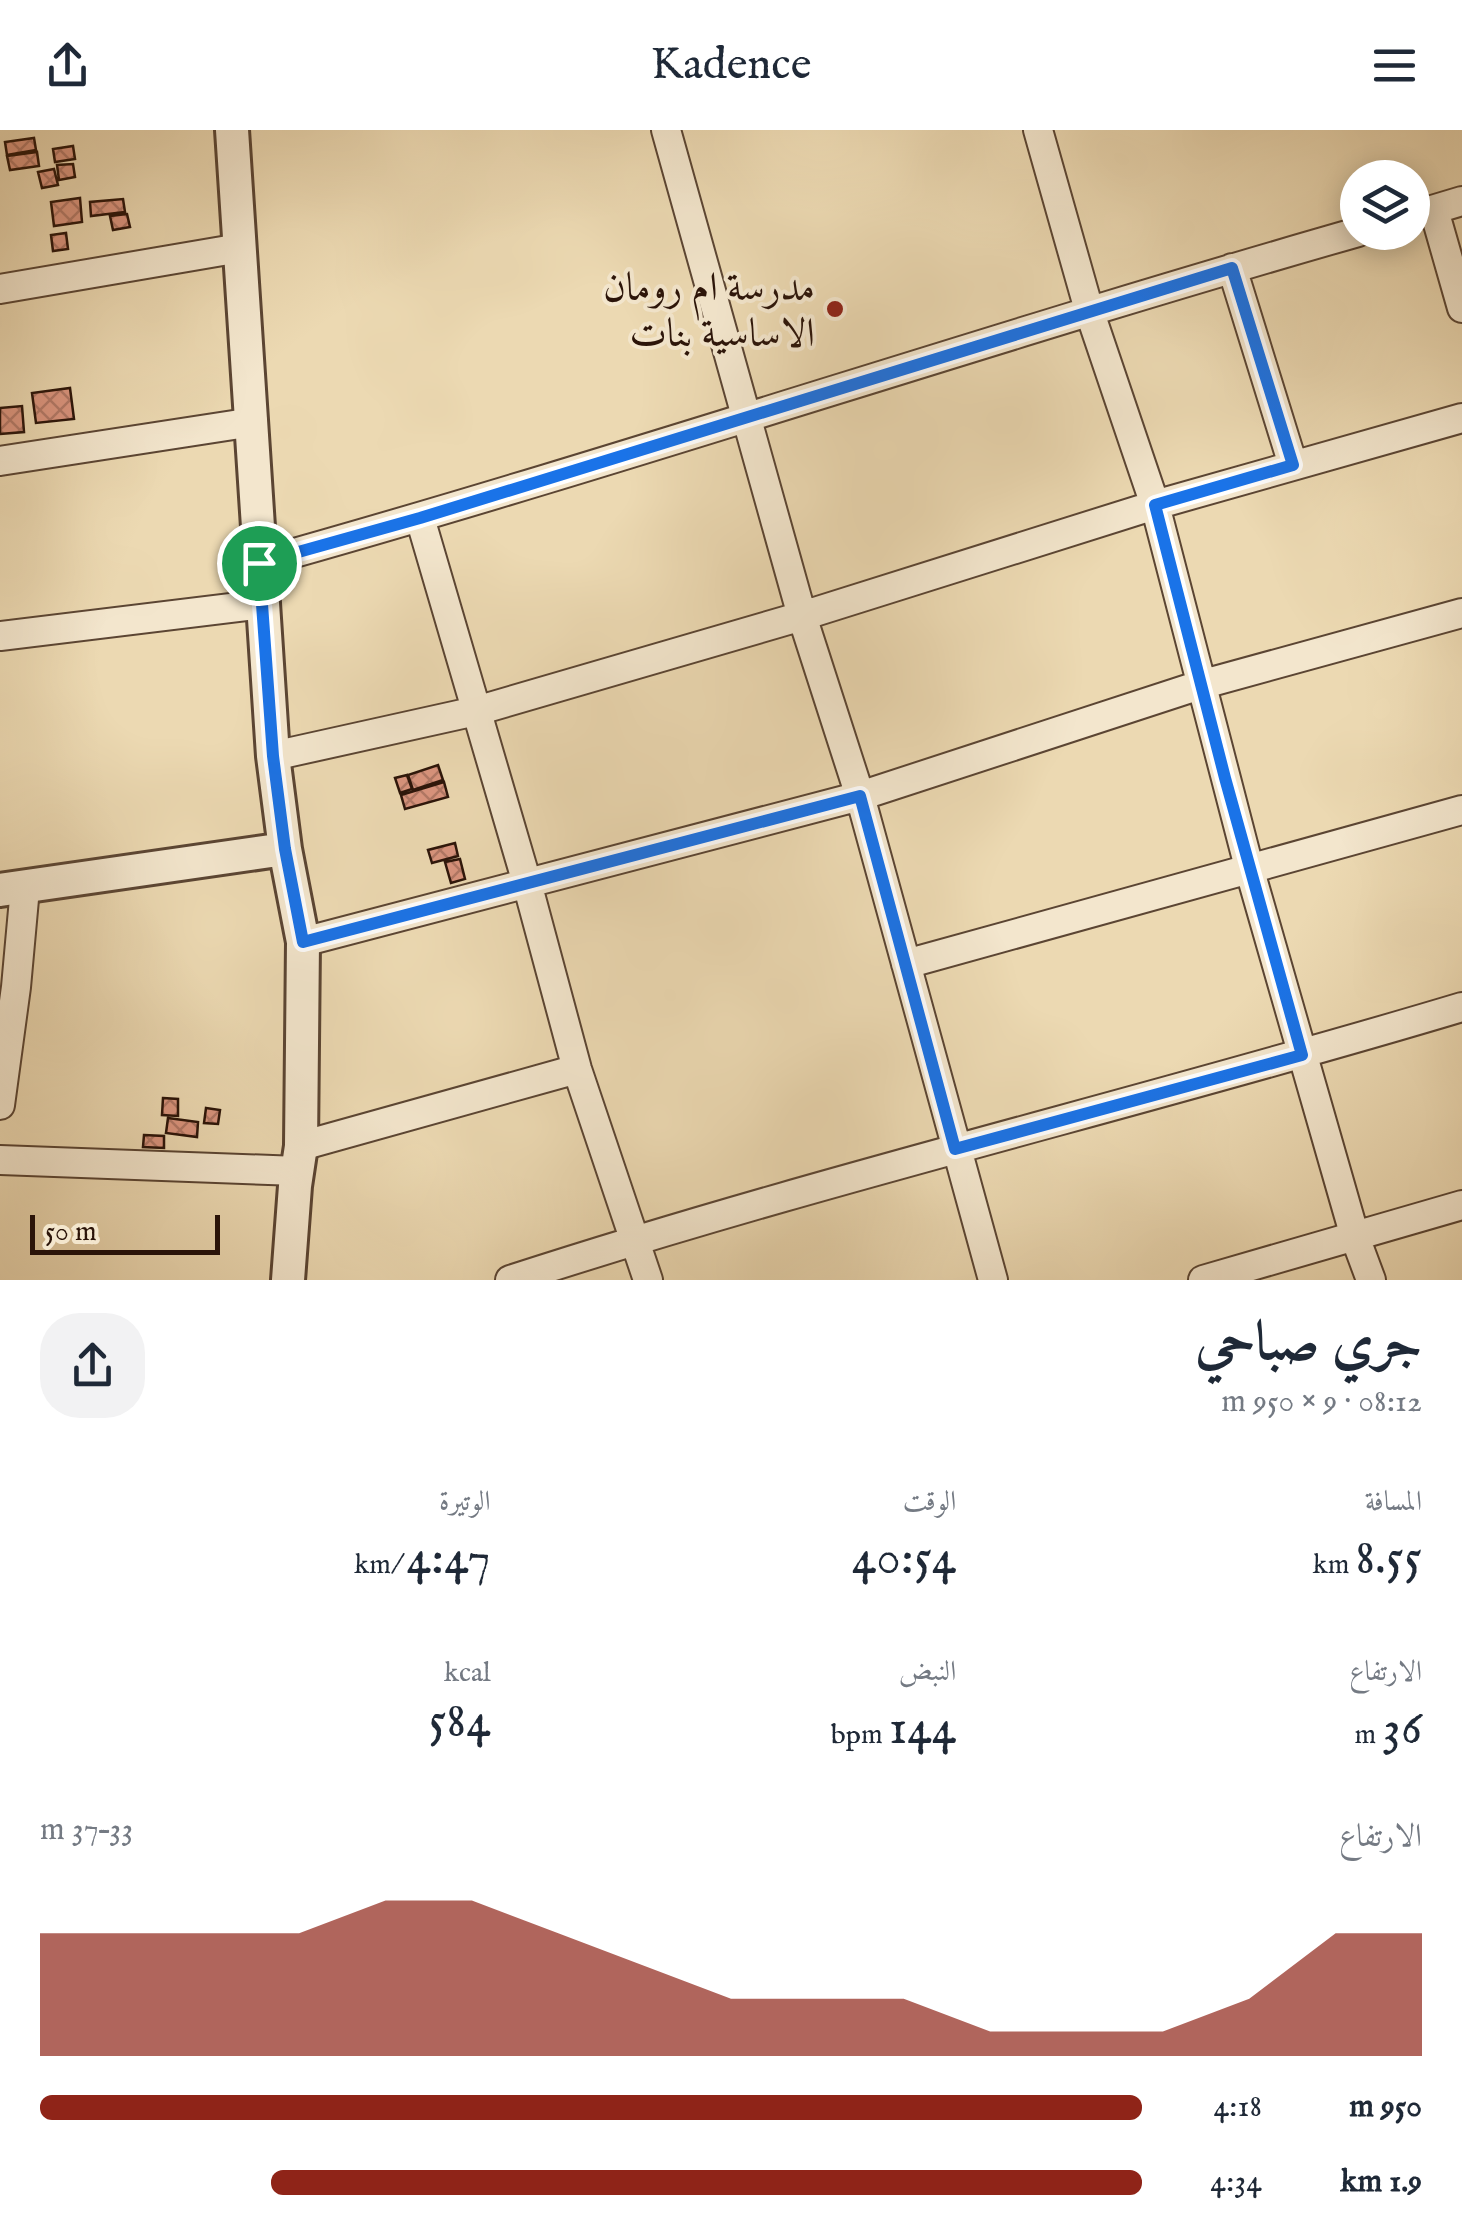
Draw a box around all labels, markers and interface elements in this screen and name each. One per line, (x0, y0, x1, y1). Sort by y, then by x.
text: Kadence (651, 37, 811, 94)
icon: share (40, 38, 95, 93)
icon: menu (1367, 38, 1422, 93)
map controls (1340, 160, 1430, 250)
button: layers (1340, 160, 1430, 250)
place label: مدرسة ام رومان الاساسية بنات (603, 264, 815, 361)
marker: مدرسة ام رومان الاساسية بنات (824, 298, 846, 320)
pin (217, 521, 302, 606)
icon: arrive (232, 536, 287, 591)
scale bar (30, 1210, 220, 1254)
text: 50 m (45, 1215, 97, 1250)
text: جري صباحي (1195, 1309, 1422, 1379)
button: share (40, 1313, 145, 1418)
text: 08:12 · 9 × 950 m (1221, 1382, 1422, 1423)
text: الوتيرة (439, 1485, 491, 1520)
text: الوقت (903, 1485, 956, 1520)
text: المسافة (1365, 1485, 1422, 1520)
text: 4:47 (407, 1528, 491, 1591)
text: 40:54 (852, 1528, 956, 1591)
text: 8.55 (1355, 1528, 1422, 1591)
text: /km (354, 1548, 407, 1583)
text: km (1313, 1548, 1355, 1583)
text: النبض (899, 1655, 956, 1690)
text: الارتفاع (1349, 1655, 1422, 1690)
text: kcal (444, 1656, 491, 1691)
text: 584 (428, 1691, 491, 1754)
text: 144 (889, 1698, 956, 1761)
text: 36 (1382, 1698, 1422, 1761)
text: bpm (831, 1718, 889, 1753)
text: m (1354, 1718, 1382, 1753)
text: 33–37 m (40, 1810, 133, 1851)
text: الارتفاع (1339, 1817, 1422, 1858)
text: 4:18 (1213, 2087, 1262, 2128)
text: 950 m (1349, 2087, 1422, 2128)
text: 4:34 (1210, 2162, 1262, 2203)
text: 1.9 km (1340, 2162, 1422, 2203)

